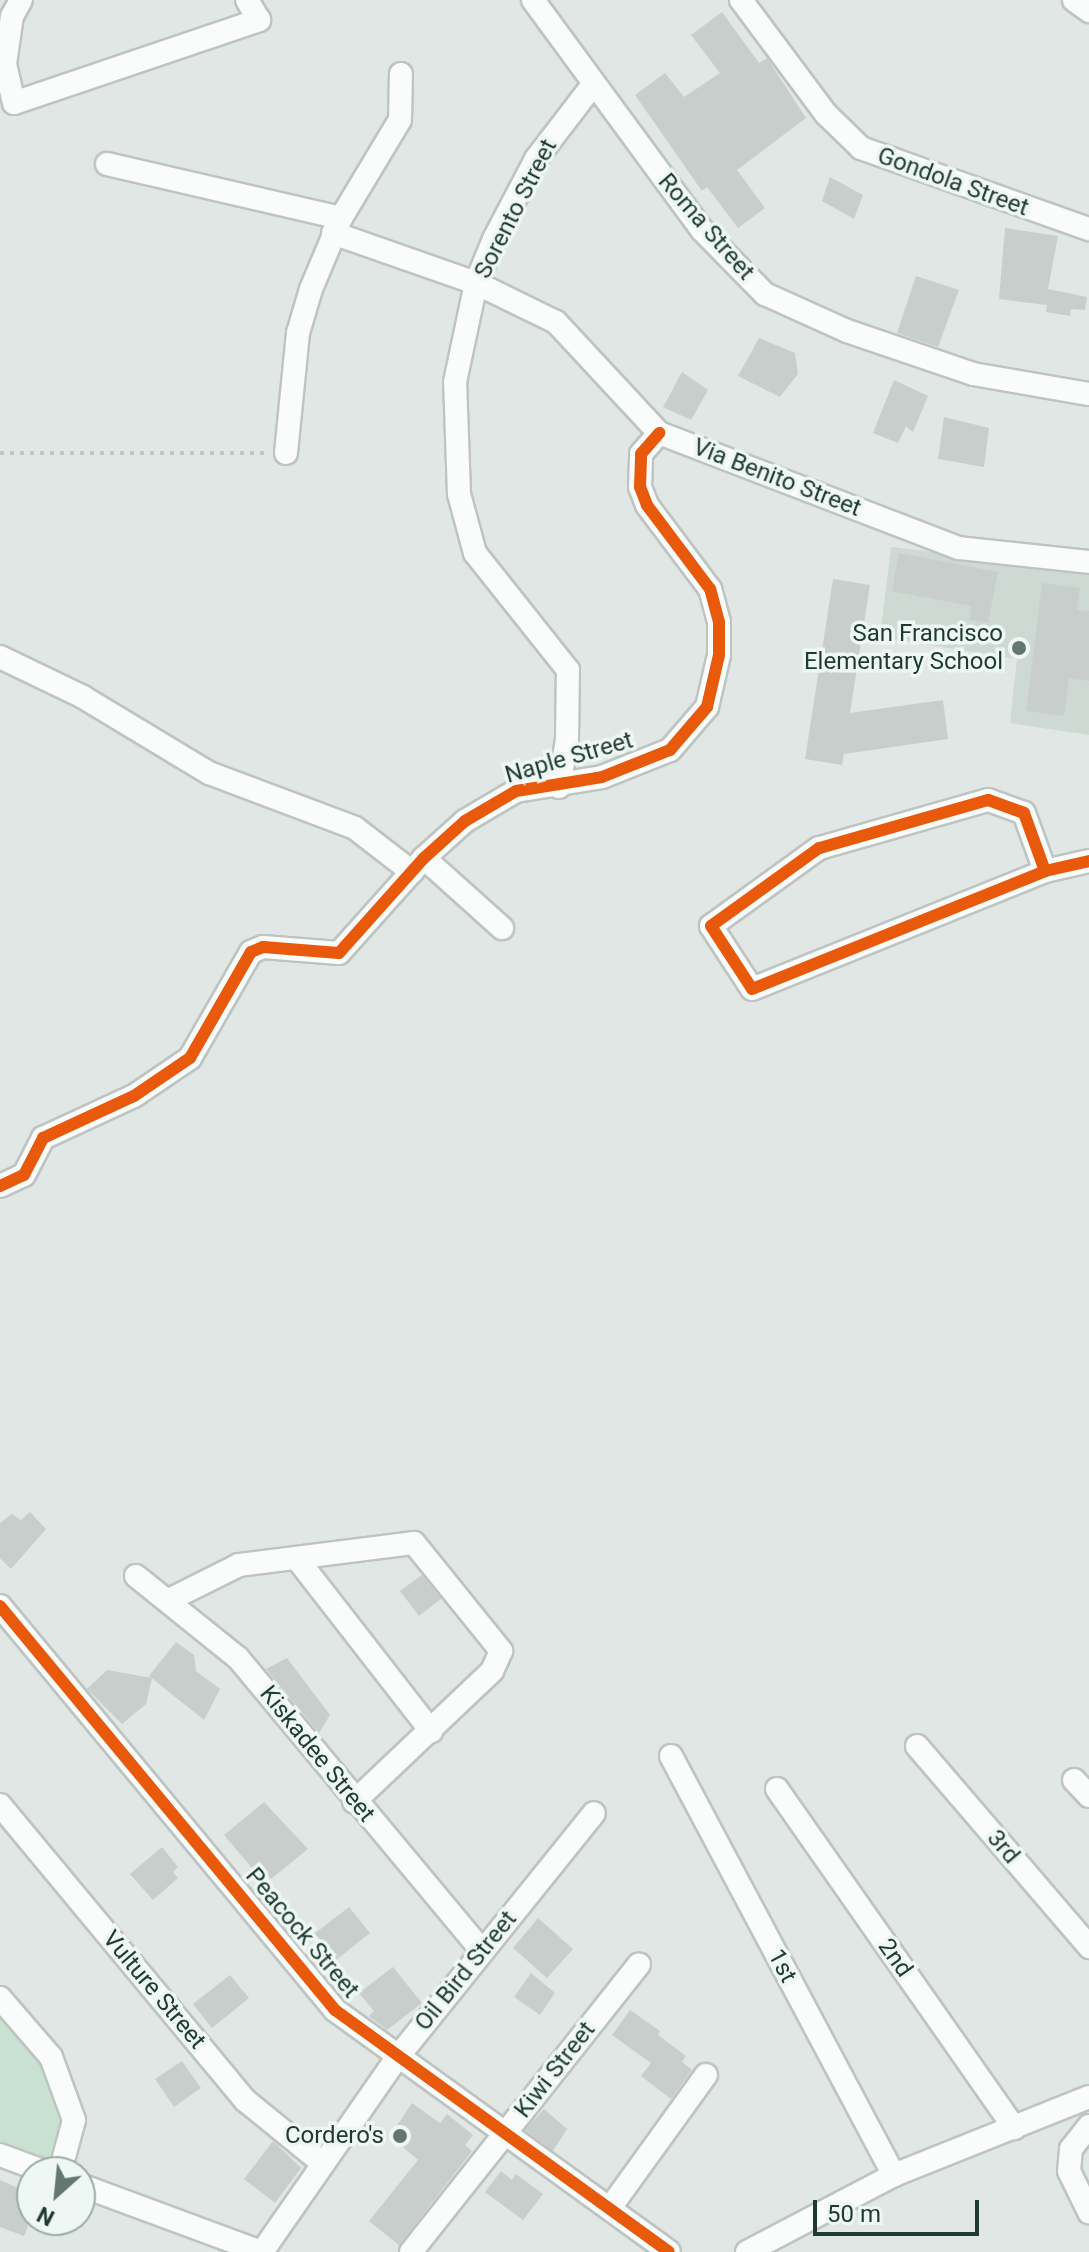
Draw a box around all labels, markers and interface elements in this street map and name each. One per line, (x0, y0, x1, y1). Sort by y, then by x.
street label: Sorento Street (469, 135, 563, 283)
street label: Gondola Street (874, 141, 1032, 223)
street label: Roma Street (652, 168, 760, 286)
street label: Via Benito Street (689, 433, 865, 523)
place label: San Francisco Elementary School (804, 620, 1003, 676)
marker: San Francisco Elementary School (1010, 639, 1028, 657)
street label: Naple Street (502, 726, 636, 790)
street label: Kiskadee Street (253, 1680, 381, 1828)
street label: 3rd (981, 1824, 1025, 1870)
street label: Peacock Street (239, 1862, 365, 2004)
street label: Oil Bird Street (409, 1905, 523, 2037)
street label: Vulture Street (96, 1925, 212, 2055)
street label: 2nd (872, 1933, 918, 1983)
street label: 1st (761, 1944, 803, 1988)
street label: Kiwi Street (509, 2016, 601, 2124)
place label: Cordero's (285, 2122, 384, 2150)
marker: Cordero's (391, 2127, 409, 2145)
north arrow (16, 2156, 96, 2236)
scale bar (817, 2184, 983, 2234)
text: 50 m (827, 2200, 881, 2228)
text: N (33, 2201, 58, 2231)

